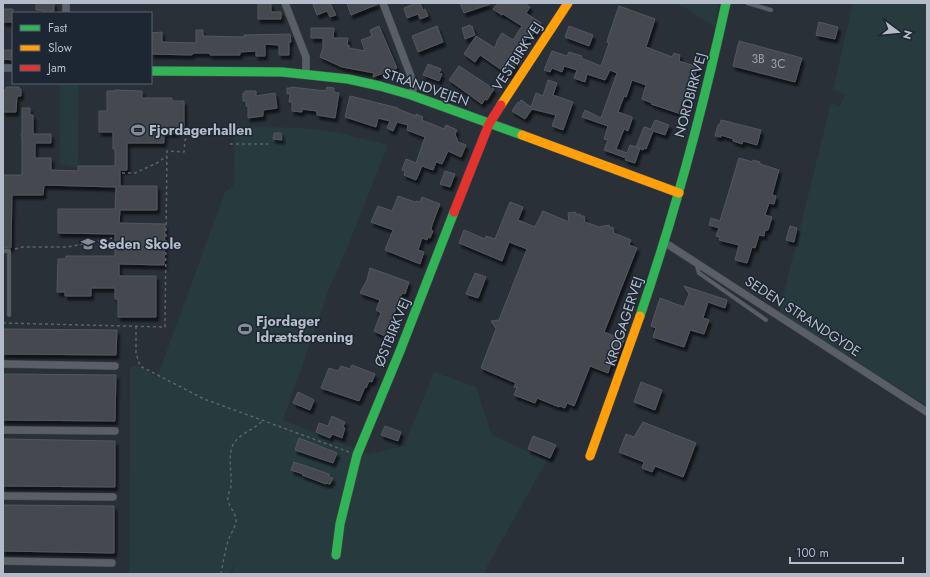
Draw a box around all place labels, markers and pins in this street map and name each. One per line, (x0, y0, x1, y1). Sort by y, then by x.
place label: Fjordagerhallen (149, 120, 252, 140)
sports icon: Fjordagerhallen (130, 122, 146, 138)
place label: Seden Skole (99, 234, 181, 254)
school or university icon: Seden Skole (80, 236, 96, 252)
place label: Fjordager Idrætsforening (256, 311, 353, 347)
sports icon: Fjordager Idrætsforening (237, 321, 253, 337)

